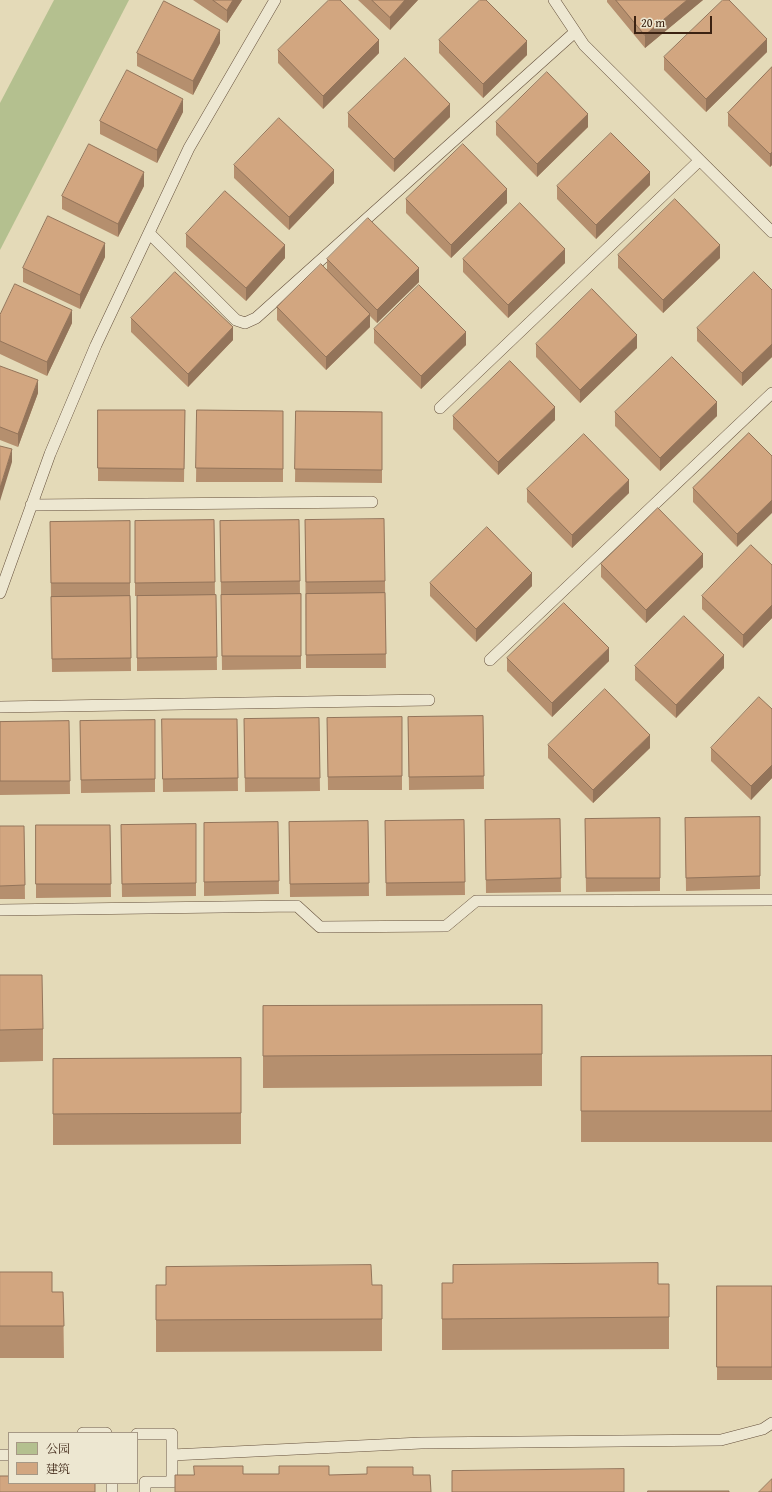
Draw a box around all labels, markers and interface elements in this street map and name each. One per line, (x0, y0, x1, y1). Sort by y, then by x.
scale bar (636, 8, 714, 34)
text: 20 m (641, 14, 665, 31)
legend (8, 1432, 138, 1484)
text: 公园 (46, 1440, 70, 1457)
text: 建筑 (46, 1460, 70, 1477)

